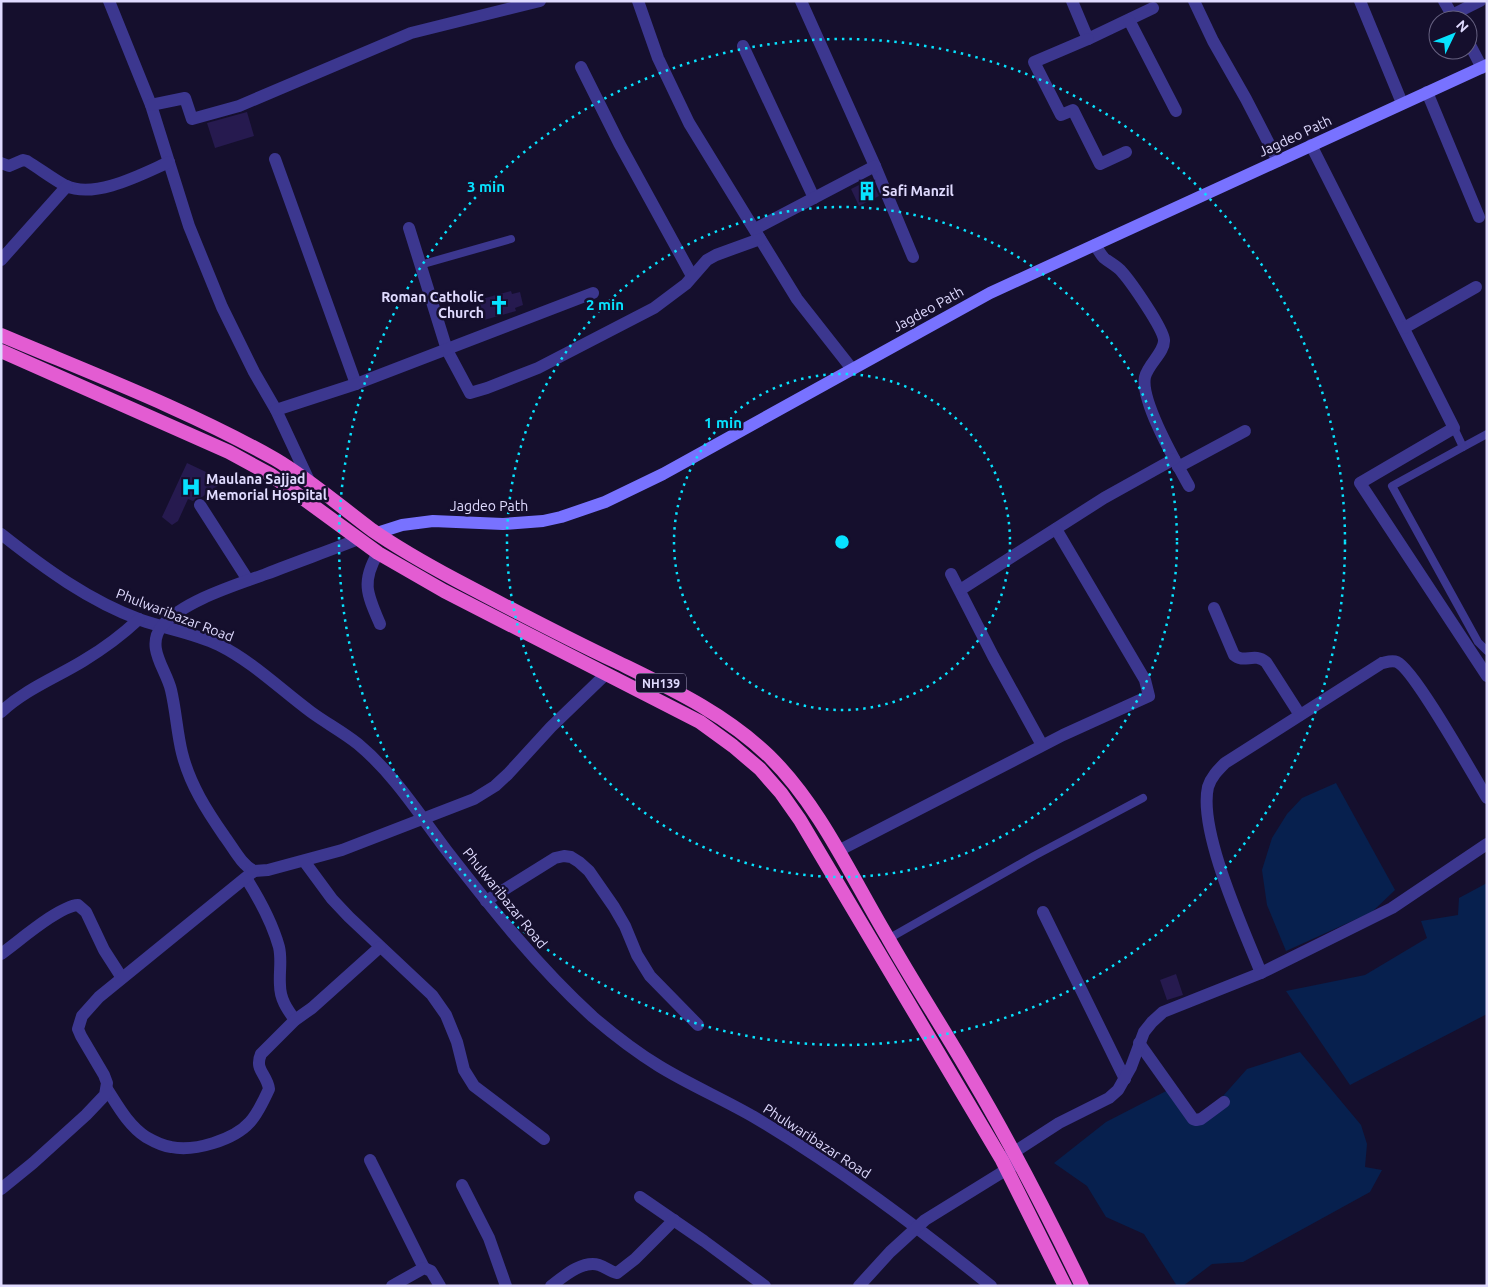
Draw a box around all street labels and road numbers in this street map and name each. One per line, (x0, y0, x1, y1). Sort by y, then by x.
street label: Jagdeo Path (1256, 112, 1334, 160)
street label: Jagdeo Path (890, 283, 966, 335)
street label: Jagdeo Path (450, 498, 528, 514)
street label: Phulwaribazar Road (114, 585, 236, 645)
road number: NH139 (636, 674, 686, 692)
street label: Phulwaribazar Road (460, 845, 550, 951)
street label: Phulwaribazar Road (760, 1100, 874, 1182)

